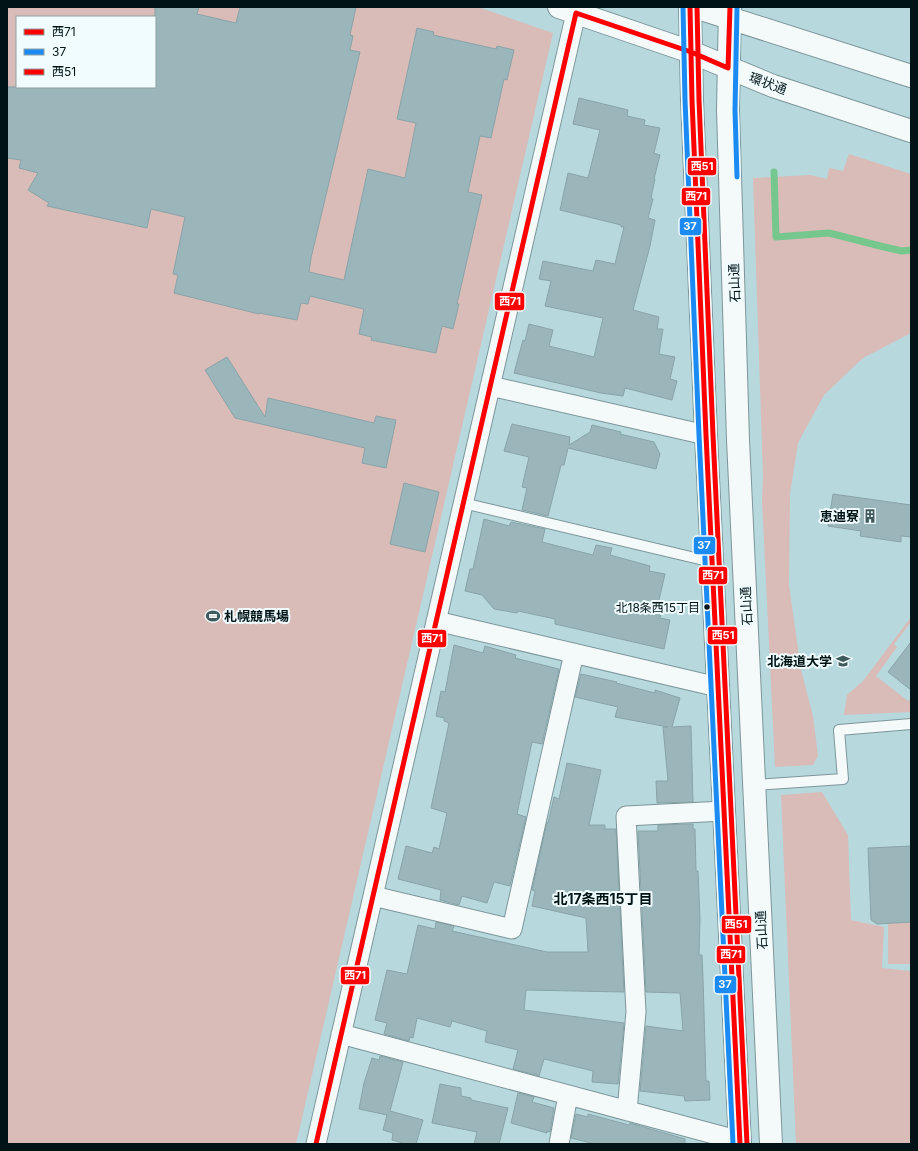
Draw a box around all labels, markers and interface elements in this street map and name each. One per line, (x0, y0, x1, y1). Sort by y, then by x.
legend (16, 16, 156, 88)
text: 西71 (52, 24, 76, 39)
text: 37 (52, 44, 66, 59)
text: 西51 (52, 64, 76, 79)
street label: 環状通 (747, 69, 789, 97)
line badge: 西51 (687, 157, 717, 176)
text: 西51 (691, 159, 714, 173)
line badge: 西71 (681, 187, 711, 206)
text: 西71 (685, 189, 707, 203)
line badge: 37 (679, 217, 702, 236)
text: 37 (683, 219, 697, 233)
street label: 石山通 (725, 263, 743, 303)
line badge: 西71 (494, 292, 525, 311)
text: 西71 (499, 294, 521, 308)
place label: 恵迪寮 (820, 508, 859, 524)
building icon: 恵迪寮 (862, 508, 878, 524)
line badge: 37 (693, 536, 716, 555)
text: 37 (697, 538, 711, 552)
line badge: 西71 (698, 566, 728, 585)
text: 西71 (702, 568, 724, 582)
street label: 石山通 (737, 586, 755, 626)
place label: 北18条西15丁目 (616, 600, 700, 615)
marker: 北18条西15丁目 (702, 602, 712, 612)
sports icon: 札幌競馬場 (205, 608, 221, 624)
place label: 札幌競馬場 (224, 608, 289, 624)
line badge: 西51 (707, 626, 738, 645)
text: 西51 (712, 628, 735, 642)
line badge: 西71 (417, 629, 447, 648)
text: 西71 (421, 631, 443, 645)
place label: 北海道大学 (767, 653, 832, 669)
school or university icon: 北海道大学 (835, 653, 851, 669)
district label: 北17条西15丁目 (553, 890, 653, 907)
street label: 石山通 (752, 910, 770, 950)
line badge: 西51 (721, 915, 752, 934)
text: 西51 (725, 917, 748, 931)
line badge: 西71 (716, 945, 746, 964)
text: 西71 (720, 947, 742, 961)
line badge: 西71 (340, 966, 370, 985)
text: 西71 (344, 968, 366, 982)
line badge: 37 (714, 975, 737, 994)
text: 37 (718, 977, 732, 991)

